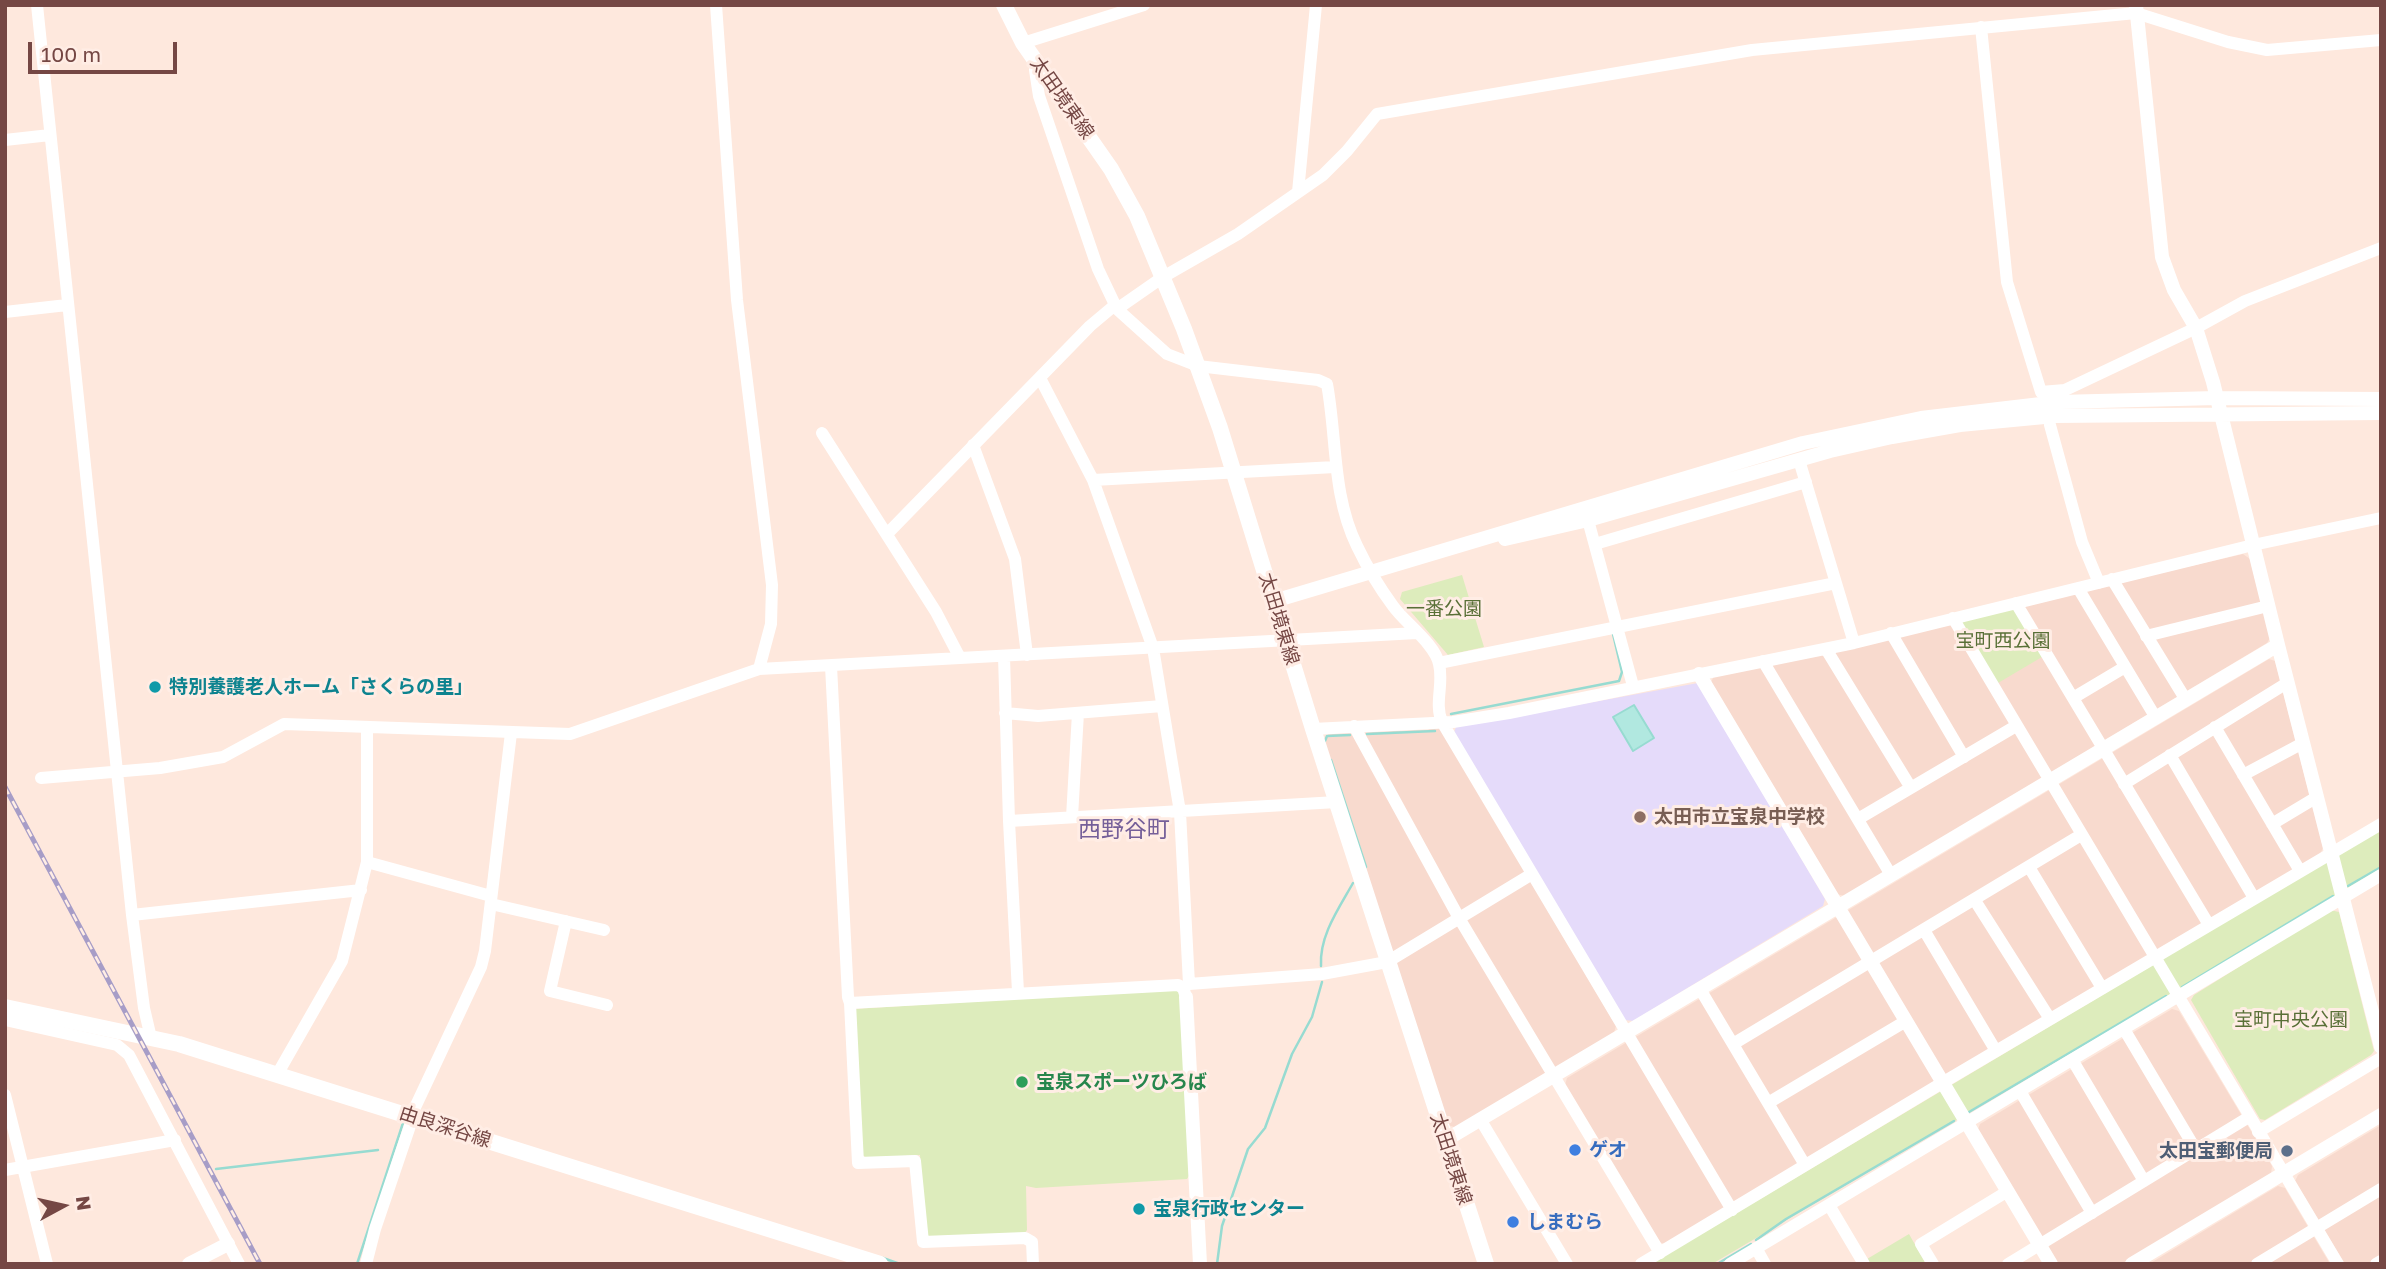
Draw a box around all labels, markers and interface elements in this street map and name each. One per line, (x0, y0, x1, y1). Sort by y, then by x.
scale bar (32, 28, 180, 72)
text: 100 m (41, 41, 101, 67)
street label: 太田境東線 (1025, 53, 1099, 143)
street label: 太田境東線 (1254, 570, 1304, 668)
park label: 一番公園 (1406, 598, 1482, 620)
park label: 宝町西公園 (1956, 630, 2050, 652)
place label: 特別養護老人ホーム「さくらの里」 (169, 676, 473, 698)
marker: 特別養護老人ホーム「さくらの里」 (147, 679, 163, 695)
place label: 太田市立宝泉中学校 (1654, 806, 1825, 828)
marker: 太田市立宝泉中学校 (1632, 809, 1648, 825)
district label: 西野谷町 (1078, 816, 1170, 844)
park label: 宝町中央公園 (2234, 1009, 2348, 1031)
place label: 宝泉スポーツひろば (1036, 1071, 1207, 1093)
marker: 宝泉スポーツひろば (1014, 1074, 1030, 1090)
street label: 由良深谷線 (396, 1101, 494, 1153)
street label: 太田境東線 (1425, 1110, 1477, 1208)
place label: ゲオ (1589, 1139, 1627, 1161)
place label: 太田宝郵便局 (2159, 1140, 2273, 1162)
marker: ゲオ (1567, 1142, 1583, 1158)
marker: 太田宝郵便局 (2279, 1143, 2295, 1159)
north arrow (28, 1171, 98, 1241)
text: N (72, 1194, 97, 1212)
place label: 宝泉行政センター (1153, 1198, 1305, 1220)
marker: 宝泉行政センター (1131, 1201, 1147, 1217)
place label: しまむら (1527, 1211, 1603, 1233)
marker: しまむら (1505, 1214, 1521, 1230)

